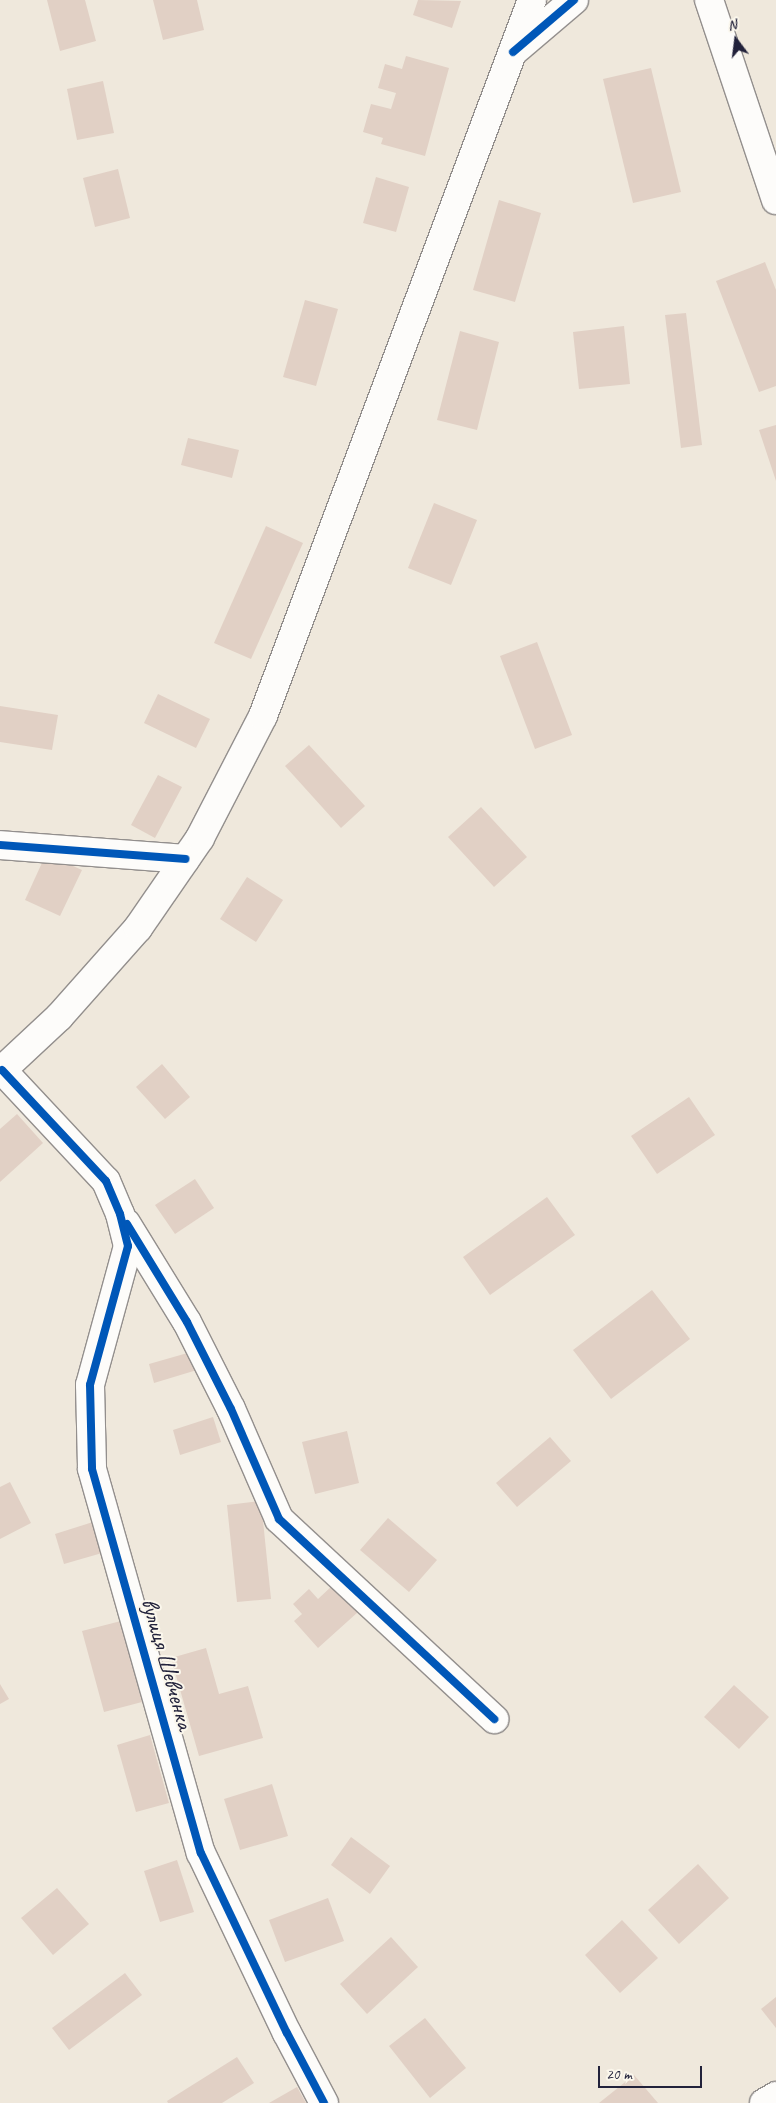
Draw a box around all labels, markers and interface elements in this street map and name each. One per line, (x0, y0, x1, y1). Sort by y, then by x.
north arrow (711, 15, 761, 65)
text: N (726, 16, 738, 34)
street label: вулиця Шевченка (134, 1595, 200, 1733)
scale bar (601, 2056, 705, 2088)
text: 20 m (606, 2065, 632, 2084)

